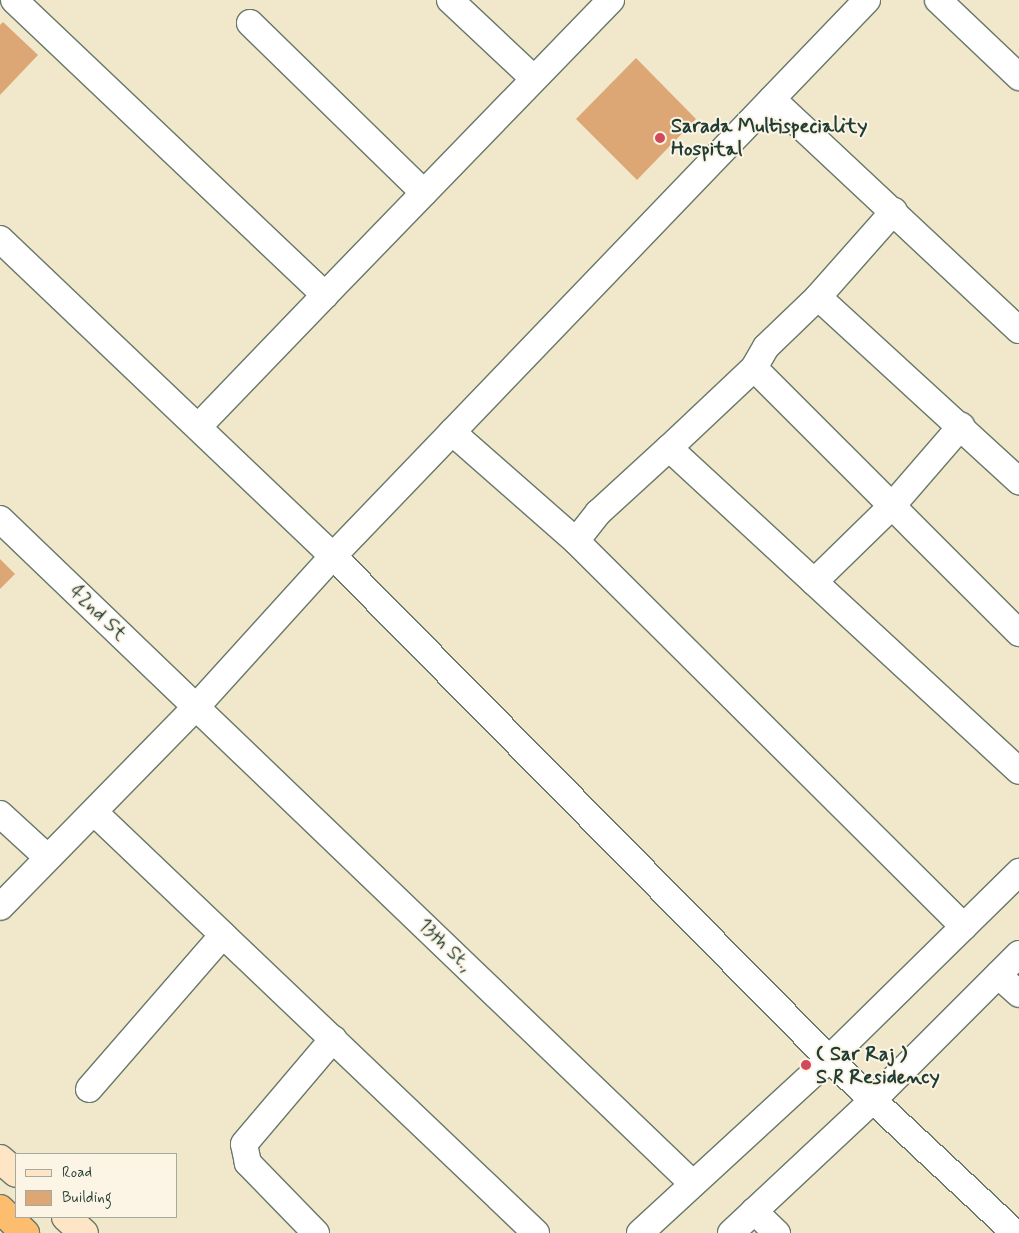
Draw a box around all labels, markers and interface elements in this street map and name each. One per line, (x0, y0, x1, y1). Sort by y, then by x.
place label: Sarada Multispeciality Hospital (671, 114, 868, 161)
marker: Sarada Multispeciality Hospital (653, 131, 667, 145)
street label: 42nd St (66, 581, 130, 645)
street label: 13th St., (413, 913, 477, 977)
place label: ( Sar Raj ) S R Residency (816, 1042, 932, 1089)
marker: ( Sar Raj ) S R Residency (800, 1059, 812, 1071)
legend (15, 1153, 178, 1218)
text: Road (62, 1163, 92, 1183)
text: Building (62, 1188, 112, 1208)

